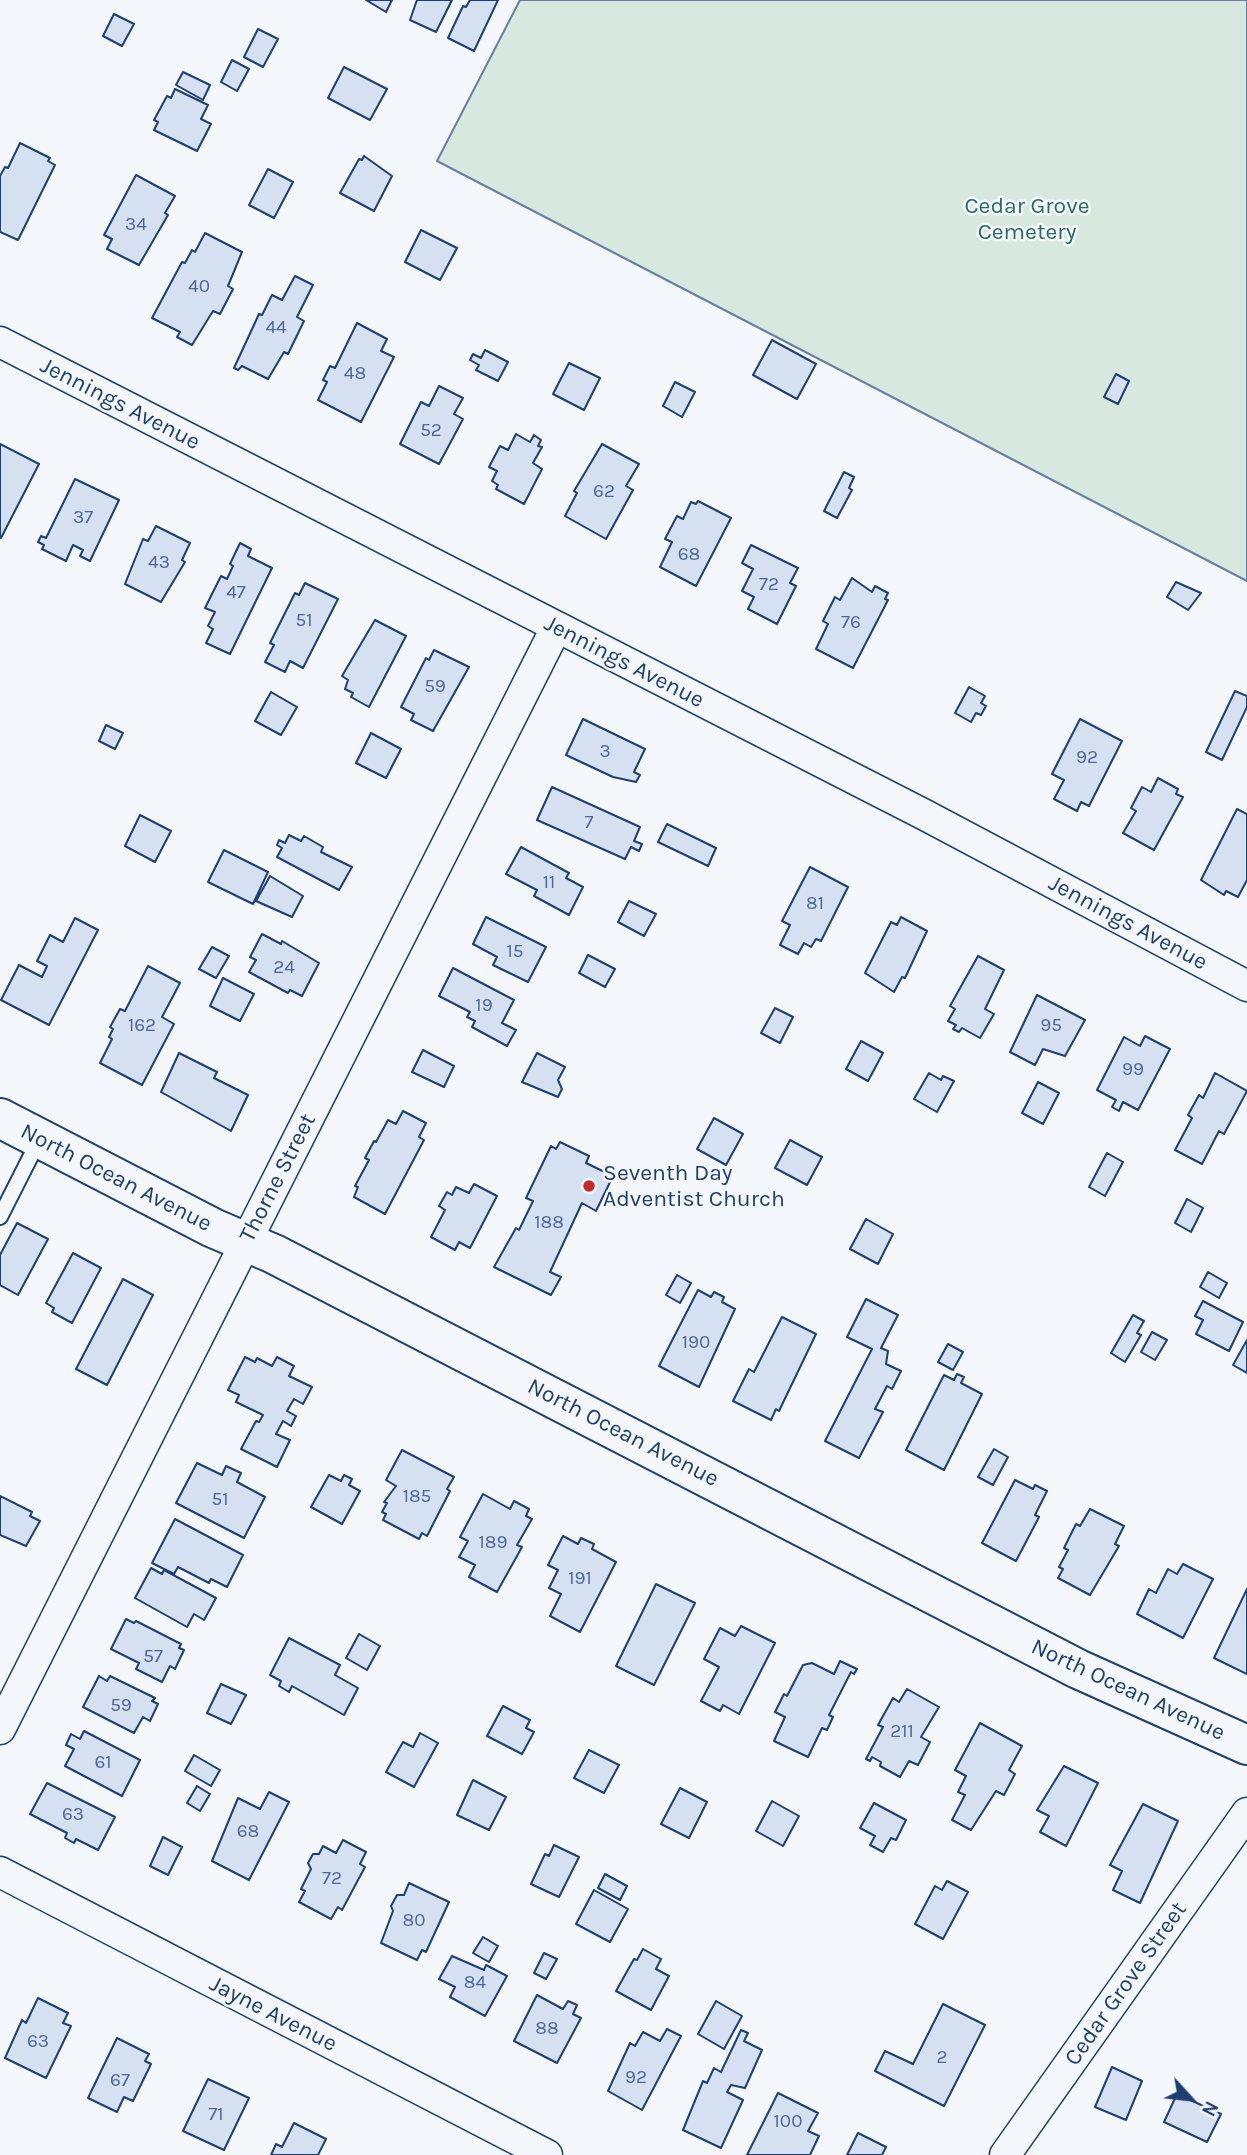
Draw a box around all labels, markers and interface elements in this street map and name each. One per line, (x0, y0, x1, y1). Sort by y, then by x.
park label: Cedar Grove Cemetery (964, 192, 1090, 246)
house number: 34 (125, 214, 147, 236)
house number: 40 (188, 276, 210, 298)
house number: 44 (265, 317, 287, 339)
street label: Jennings Avenue (35, 352, 205, 456)
house number: 48 (344, 363, 366, 385)
house number: 52 (420, 420, 442, 442)
house number: 62 (593, 481, 615, 503)
house number: 37 (73, 507, 93, 529)
house number: 68 (678, 544, 700, 566)
house number: 43 (148, 552, 170, 574)
house number: 72 (759, 574, 779, 596)
house number: 47 (226, 582, 246, 604)
house number: 51 (295, 610, 313, 632)
street label: Jennings Avenue (539, 610, 709, 714)
house number: 76 (841, 612, 861, 634)
house number: 59 (424, 676, 446, 698)
house number: 3 (599, 741, 611, 763)
house number: 92 (1076, 747, 1098, 769)
house number: 7 (585, 812, 593, 834)
street label: Jennings Avenue (1044, 870, 1212, 976)
house number: 11 (543, 872, 555, 894)
house number: 81 (806, 893, 824, 915)
house number: 15 (506, 941, 524, 963)
house number: 24 (273, 957, 295, 979)
house number: 19 (475, 995, 493, 1017)
house number: 162 (128, 1015, 156, 1037)
house number: 95 (1040, 1015, 1062, 1037)
house number: 99 (1122, 1059, 1144, 1081)
street label: Thorne Street (234, 1109, 322, 1247)
street label: North Ocean Avenue (16, 1118, 216, 1238)
place label: Seventh Day Adventist Church (603, 1159, 785, 1213)
marker: Seventh Day Adventist Church (581, 1178, 597, 1194)
house number: 188 (534, 1212, 564, 1234)
house number: 190 (682, 1332, 710, 1354)
street label: North Ocean Avenue (523, 1373, 723, 1493)
house number: 185 (403, 1486, 431, 1508)
house number: 51 (211, 1489, 229, 1511)
house number: 189 (479, 1532, 507, 1554)
house number: 191 (568, 1568, 592, 1590)
street label: North Ocean Avenue (1027, 1633, 1229, 1747)
house number: 57 (143, 1646, 163, 1668)
house number: 59 (110, 1695, 132, 1717)
house number: 211 (890, 1721, 914, 1743)
house number: 61 (94, 1752, 112, 1774)
house number: 63 (62, 1804, 84, 1826)
house number: 68 (237, 1821, 259, 1843)
house number: 72 (322, 1868, 342, 1890)
street label: Cedar Grove Street (1059, 1897, 1193, 2071)
house number: 80 (403, 1910, 425, 1932)
street label: Jayne Avenue (205, 1970, 341, 2058)
house number: 84 (464, 1972, 486, 1994)
house number: 88 (535, 2018, 559, 2040)
house number: 63 (27, 2031, 49, 2053)
house number: 2 (936, 2047, 948, 2069)
north arrow (1156, 2064, 1226, 2134)
house number: 92 (625, 2067, 647, 2089)
house number: 67 (110, 2070, 130, 2092)
text: N (1197, 2097, 1223, 2120)
house number: 71 (208, 2104, 224, 2126)
house number: 100 (774, 2111, 802, 2133)

